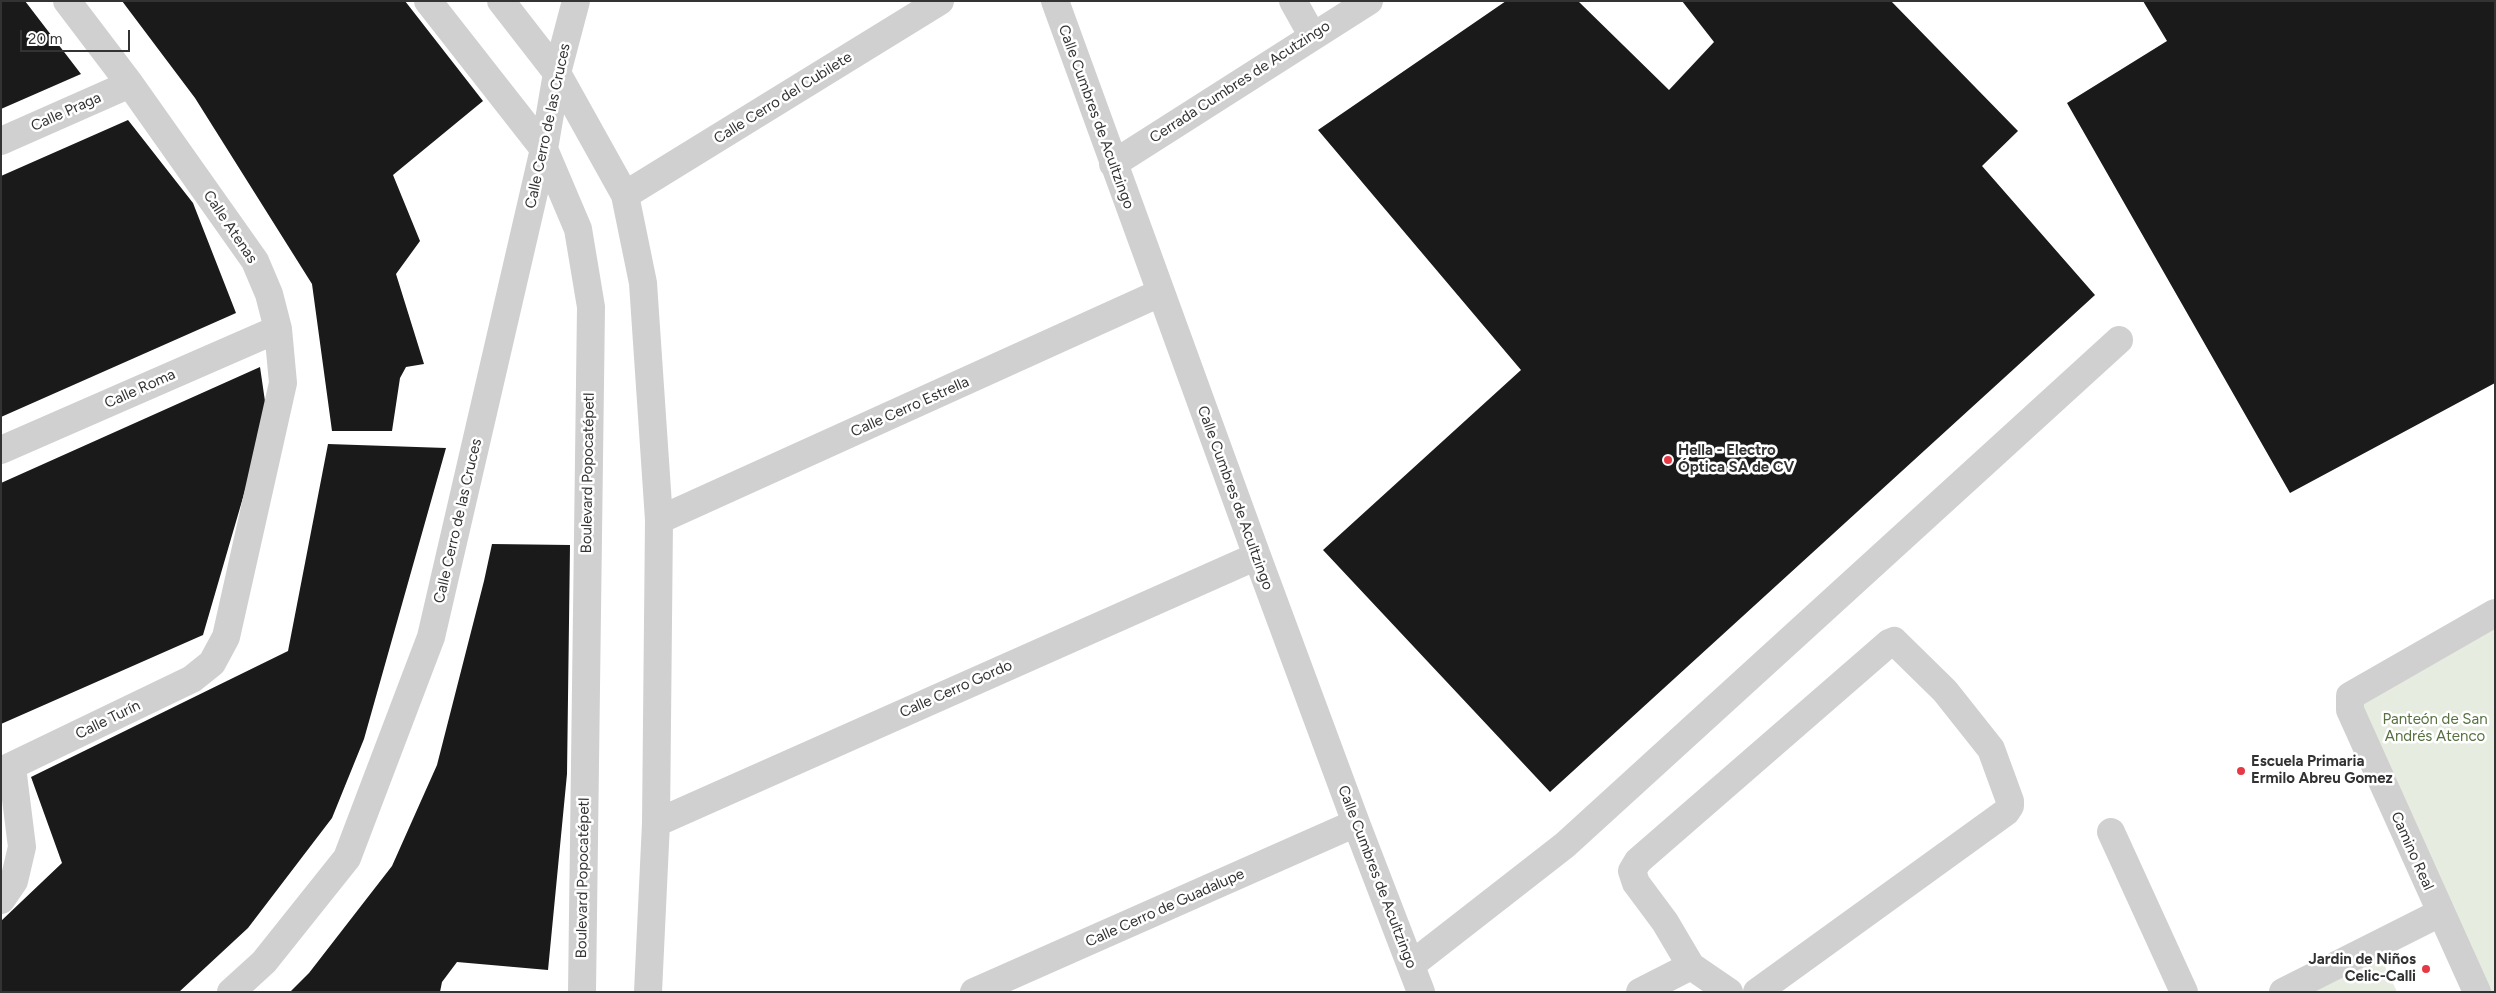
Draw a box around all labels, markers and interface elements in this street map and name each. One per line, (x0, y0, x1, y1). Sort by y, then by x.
street label: Cerrada Cumbres de Acutzingo (1147, 17, 1333, 147)
scale bar (22, 20, 132, 52)
street label: Calle Cumbres de Acultzingo (1054, 23, 1138, 211)
text: 20 m (28, 30, 62, 48)
street label: Calle Cerro de las Cruces (522, 42, 574, 210)
street label: Calle Cerro del Cubilete (711, 48, 855, 148)
street label: Calle Praga (28, 89, 104, 135)
street label: Calle Atenas (199, 187, 261, 267)
street label: Calle Roma (102, 365, 178, 413)
street label: Calle Cerro Estrella (848, 373, 972, 441)
street label: Boulevard Popocatépetl (578, 392, 598, 554)
street label: Calle Cumbres de Acultzingo (1193, 404, 1277, 592)
street label: Calle Cerro de las Cruces (430, 437, 486, 605)
place label: Hella - Electro Óptica SA de CV (1678, 442, 1794, 477)
marker: Hella - Electro Óptica SA de CV (1662, 454, 1674, 466)
street label: Calle Cerro Gordo (897, 656, 1015, 722)
street label: Calle Turín (73, 697, 143, 743)
park label: Panteón de San Andrés Atenco (2382, 711, 2488, 746)
place label: Escuela Primaria Ermilo Abreu Gomez (2251, 753, 2393, 788)
marker: Escuela Primaria Ermilo Abreu Gomez (2235, 765, 2247, 777)
street label: Calle Cumbres de Acultzingo (1334, 783, 1420, 971)
street label: Boulevard Popocatépetl (573, 797, 593, 959)
street label: Camino Real (2387, 809, 2437, 893)
street label: Calle Cerro de Guadalupe (1083, 865, 1247, 951)
place label: Jardin de Niños Celic-Calli (2309, 951, 2416, 986)
marker: Jardin de Niños Celic-Calli (2420, 963, 2432, 975)

